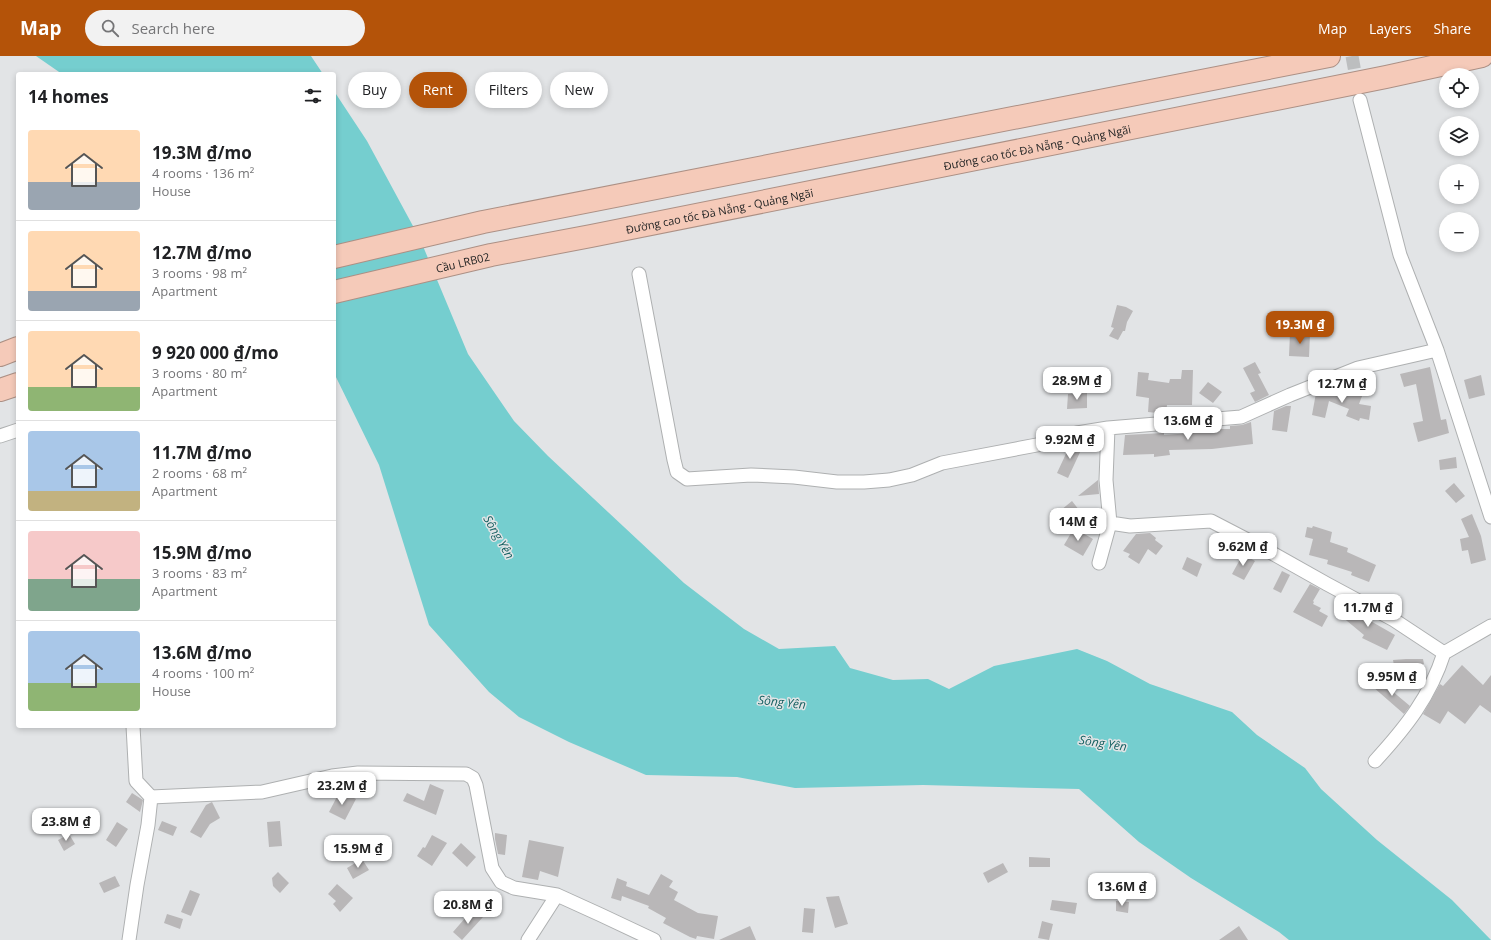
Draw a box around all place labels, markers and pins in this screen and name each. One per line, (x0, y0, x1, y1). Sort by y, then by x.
pin: 19.3M ₫ (1263, 311, 1337, 345)
pin: 28.9M ₫ (1040, 367, 1114, 401)
pin: 12.7M ₫ (1305, 370, 1379, 404)
pin: 13.6M ₫ (1151, 407, 1225, 441)
pin: 9.92M ₫ (1033, 426, 1107, 460)
pin: 14M ₫ (1050, 508, 1106, 542)
pin: 9.62M ₫ (1206, 533, 1280, 567)
pin: 11.7M ₫ (1331, 594, 1405, 628)
pin: 9.95M ₫ (1355, 663, 1429, 697)
pin: 23.2M ₫ (305, 772, 379, 806)
pin: 23.8M ₫ (29, 808, 103, 842)
pin: 15.9M ₫ (321, 835, 395, 869)
pin: 13.6M ₫ (1085, 873, 1159, 907)
pin: 20.8M ₫ (431, 891, 505, 925)

